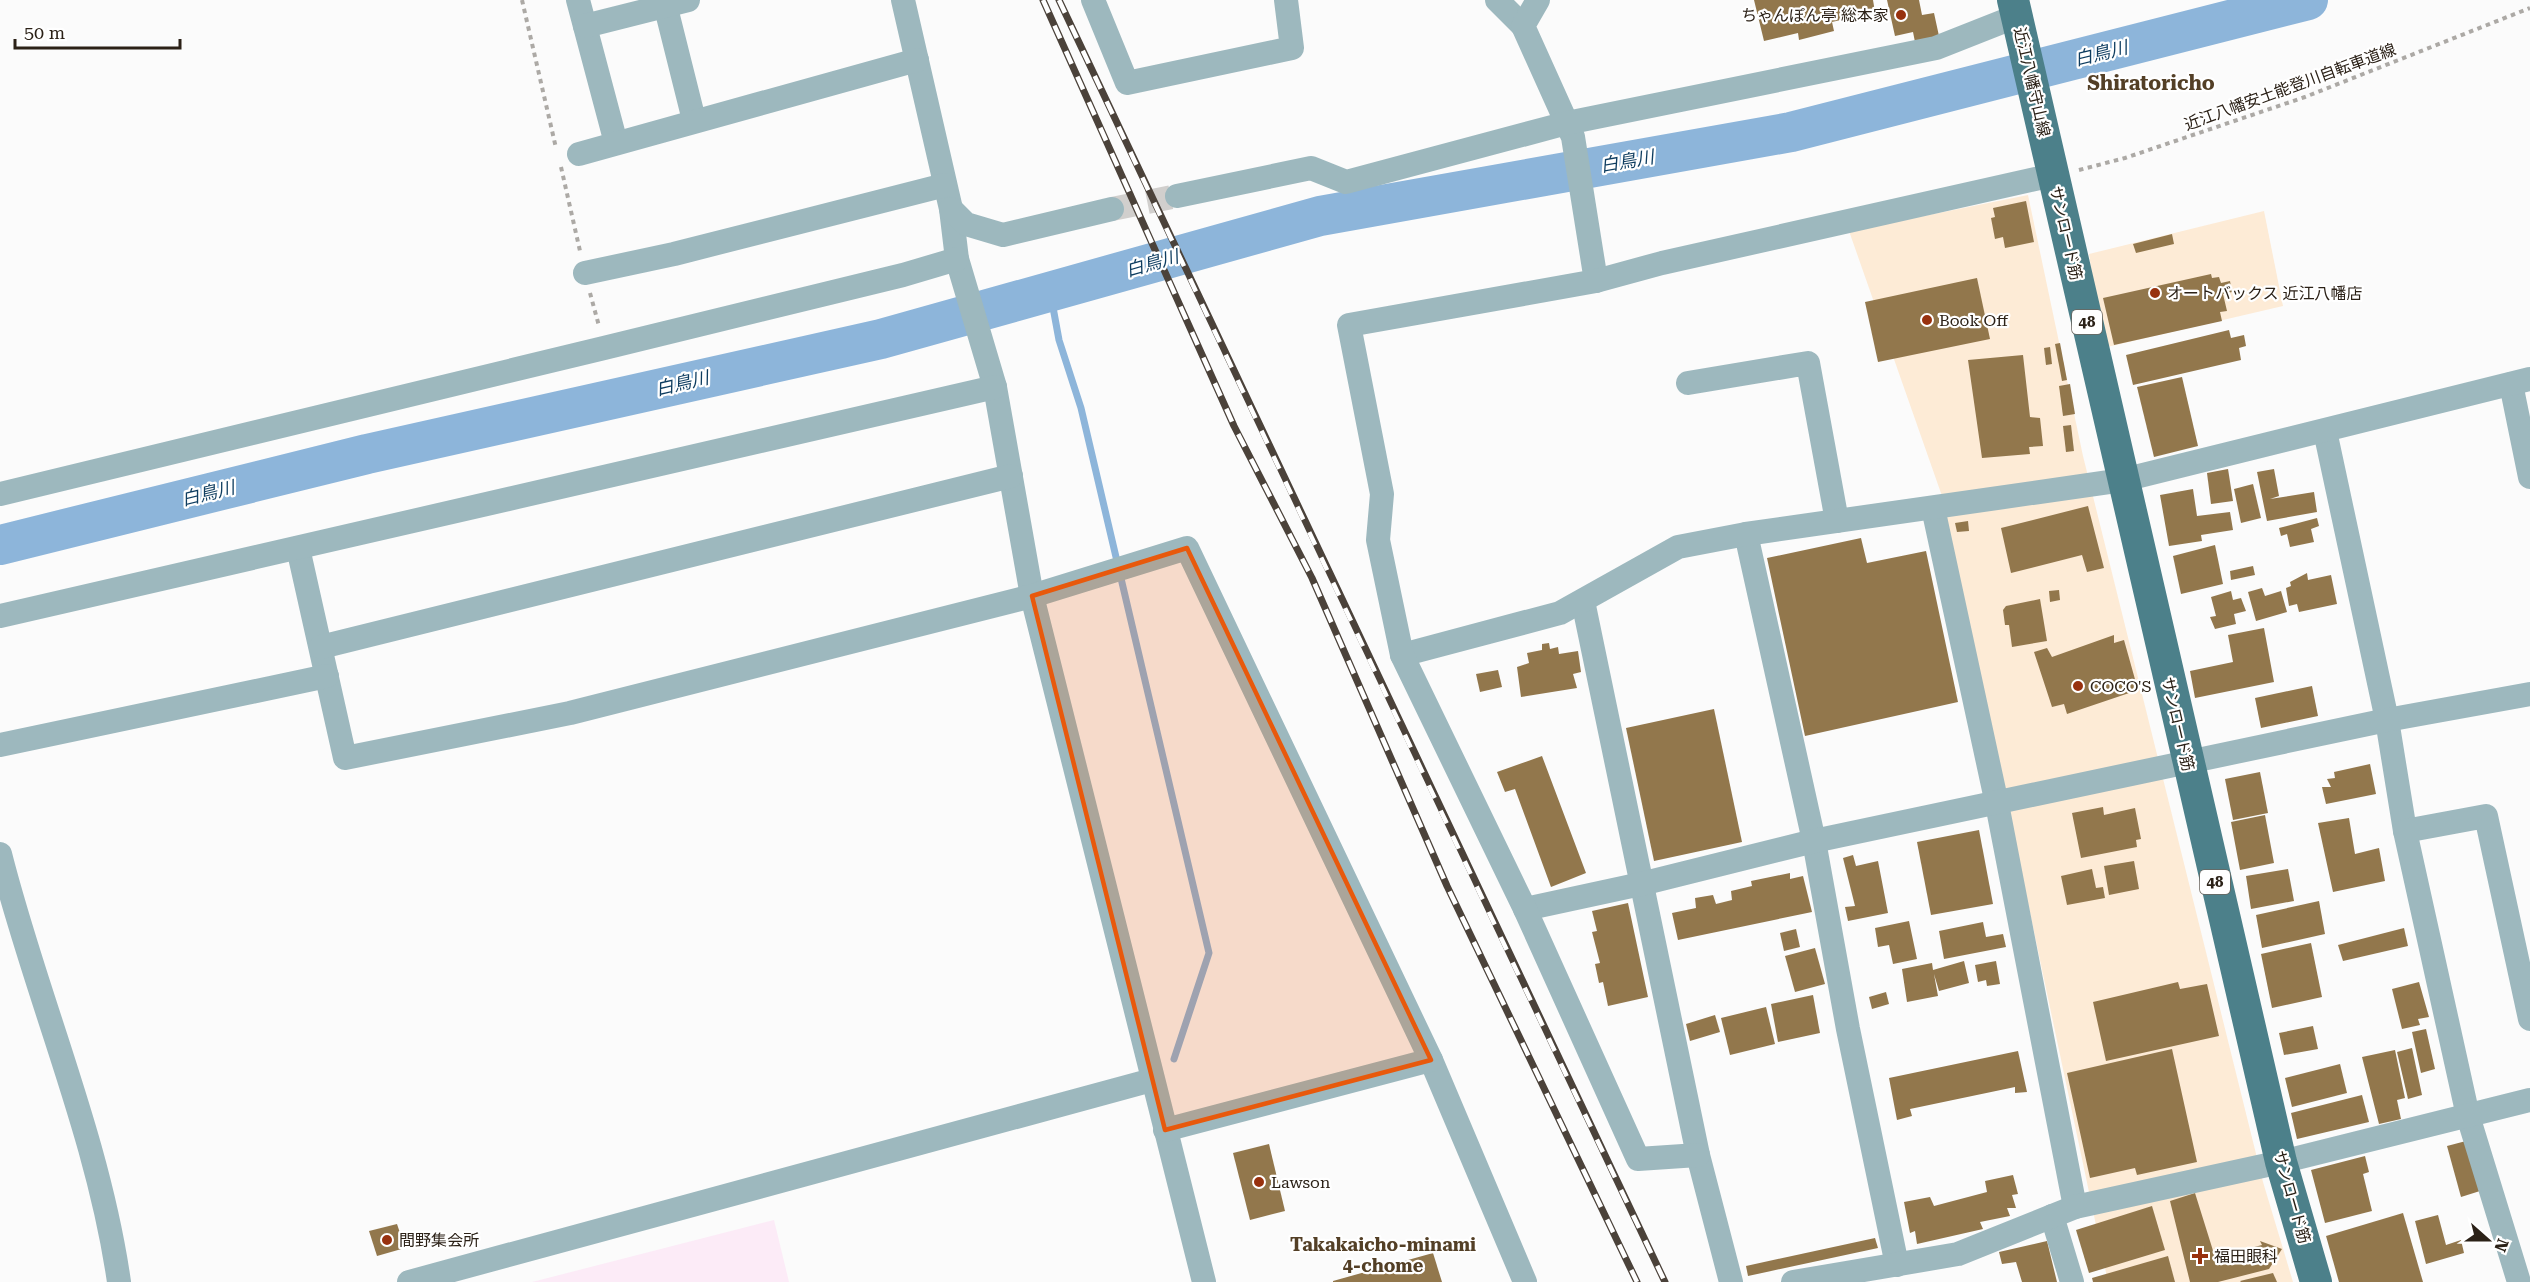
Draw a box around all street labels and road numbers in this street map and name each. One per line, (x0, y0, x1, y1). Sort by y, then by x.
street label: 近江八幡守山線 (2010, 25, 2054, 139)
street label: 近江八幡安土能登川自転車道線 (2181, 40, 2399, 134)
street label: サンロード筋 (2046, 184, 2086, 282)
road number: 48 (2072, 310, 2102, 334)
street label: サンロード筋 (2158, 675, 2198, 773)
road number: 48 (2200, 870, 2230, 894)
street label: サンロード筋 (2270, 1148, 2314, 1246)

